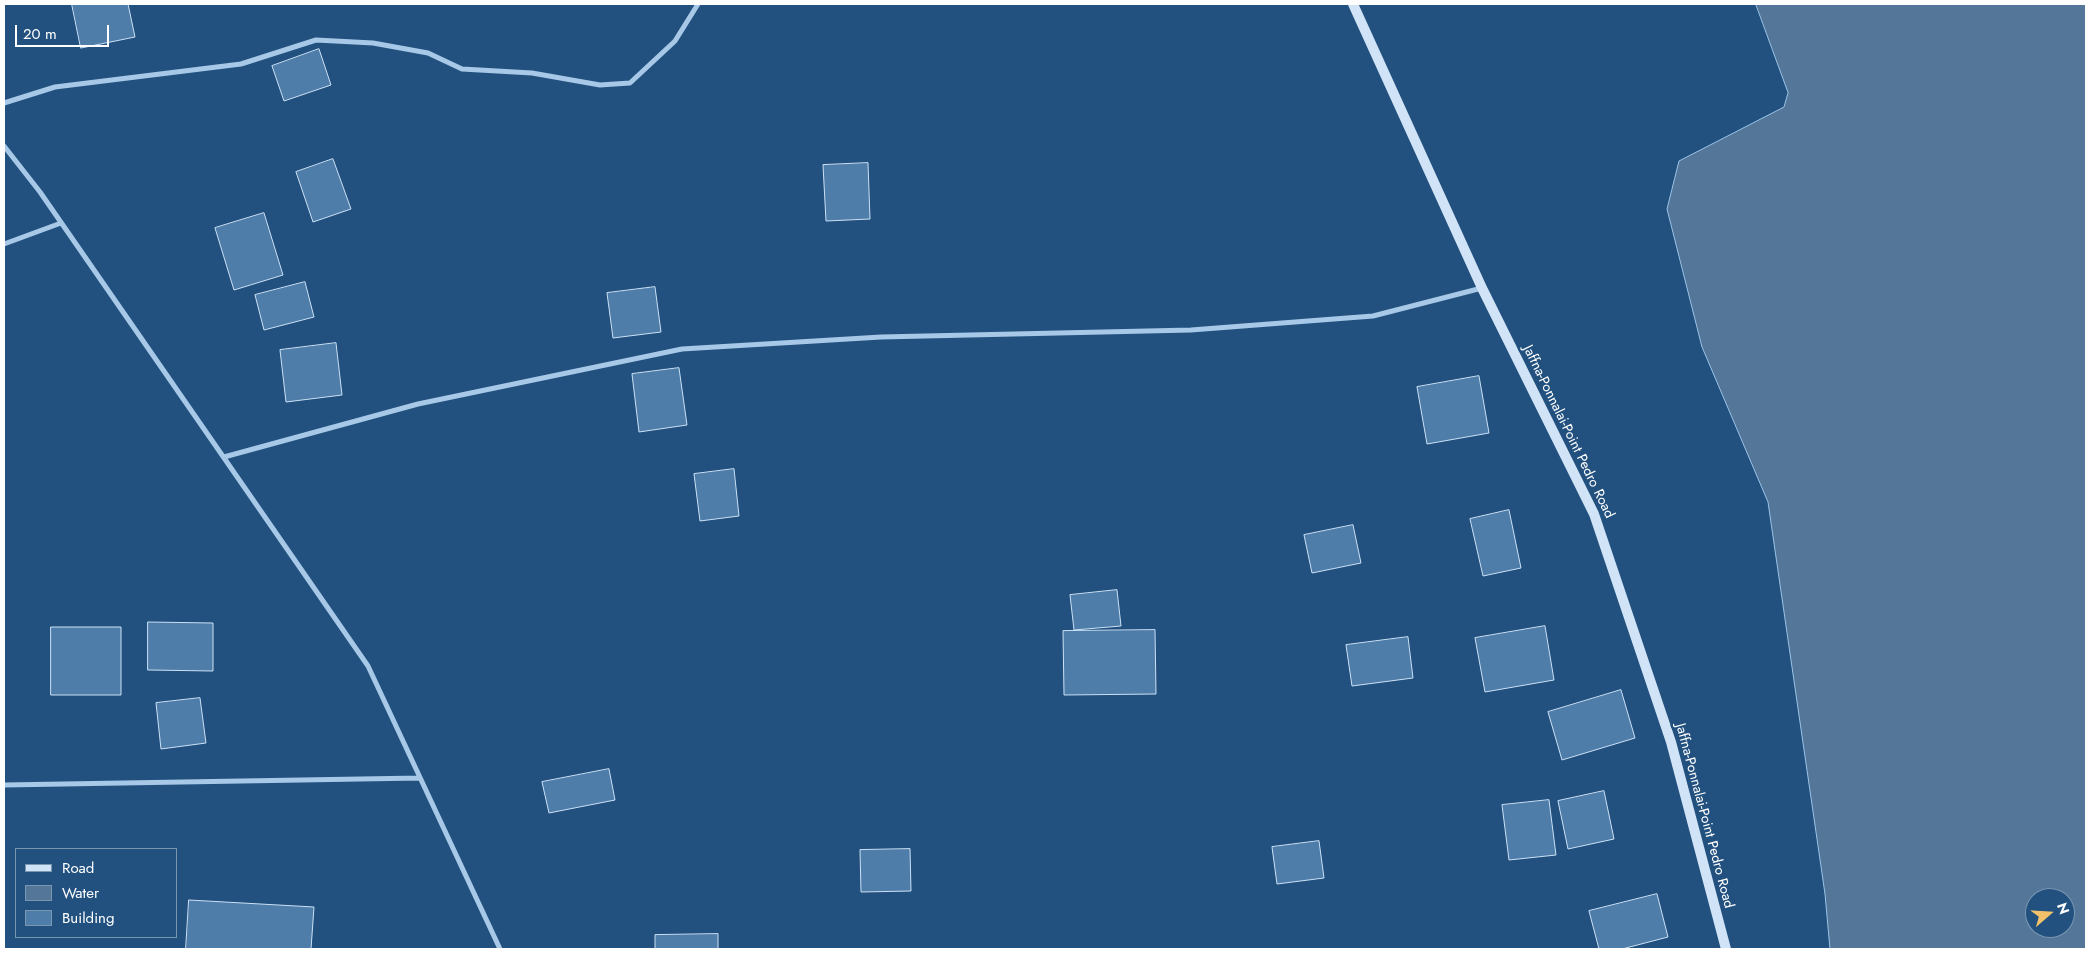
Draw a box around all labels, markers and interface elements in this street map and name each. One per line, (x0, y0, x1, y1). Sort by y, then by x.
scale bar (18, 15, 111, 47)
text: 20 m (23, 23, 57, 45)
street label: Jaffna-Ponnalai-Point Pedro Road (1519, 343, 1617, 521)
street label: Jaffna-Ponnalai-Point Pedro Road (1671, 722, 1737, 910)
legend (15, 848, 178, 938)
text: Road (62, 857, 94, 879)
text: Water (62, 882, 99, 904)
north arrow (2025, 888, 2075, 938)
text: N (2052, 900, 2075, 917)
text: Building (62, 907, 114, 929)

